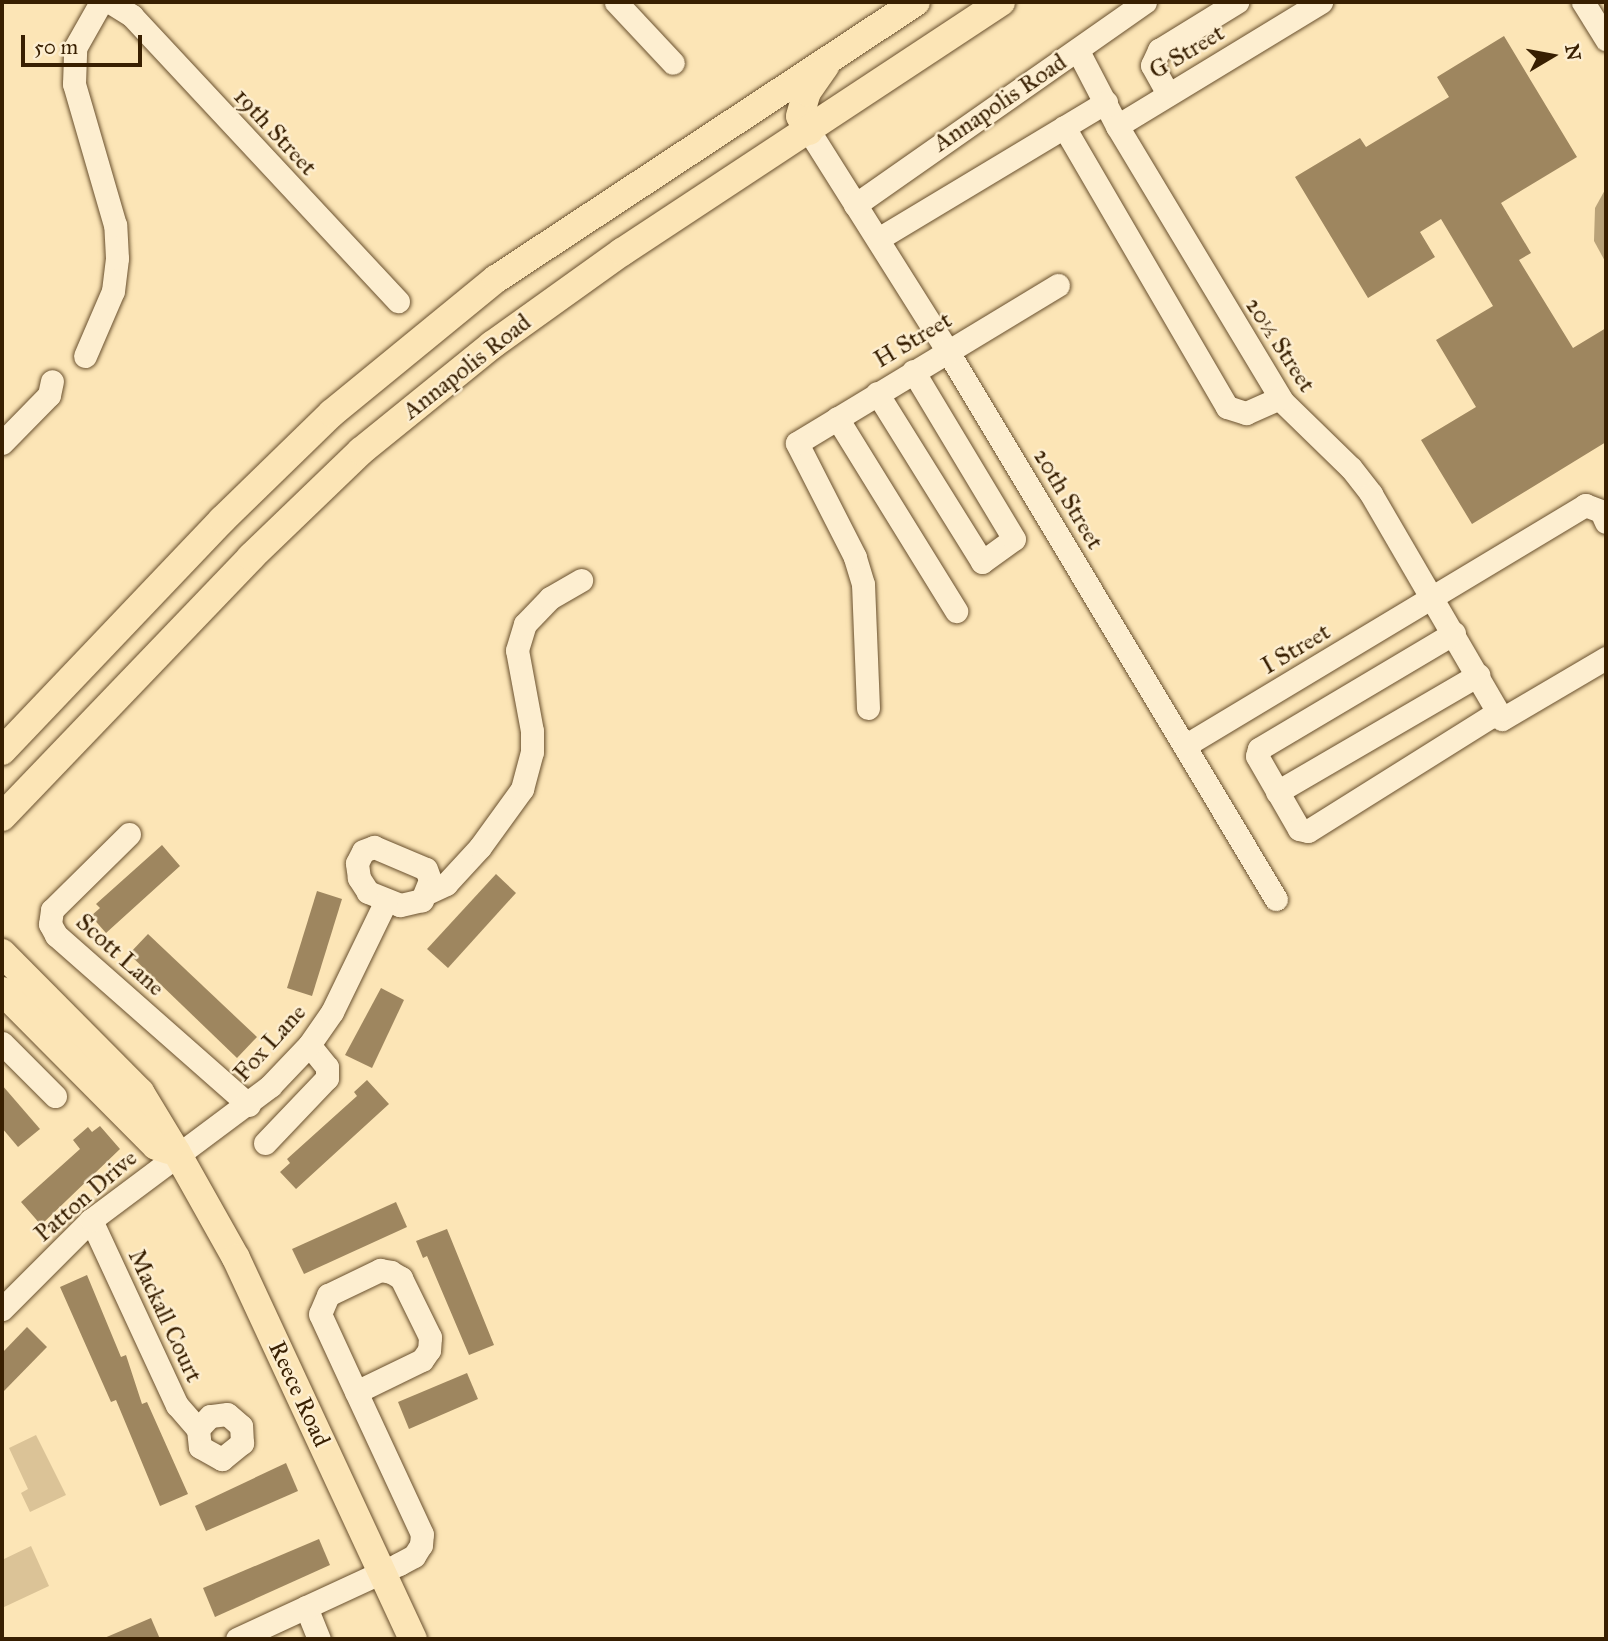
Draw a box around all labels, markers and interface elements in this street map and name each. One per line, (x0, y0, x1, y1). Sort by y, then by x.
street label: G Street (1144, 18, 1230, 86)
scale bar (24, 21, 145, 65)
north arrow (1517, 21, 1587, 91)
text: 50 m (34, 34, 78, 60)
text: N (1560, 42, 1586, 62)
street label: Annapolis Road (928, 48, 1072, 158)
street label: 19th Street (227, 82, 323, 182)
street label: 20½ Street (1239, 292, 1321, 398)
street label: H Street (869, 306, 957, 374)
street label: Annapolis Road (397, 308, 537, 426)
street label: 20th Street (1027, 443, 1109, 555)
street label: I Street (1256, 617, 1336, 681)
street label: Scott Lane (70, 908, 170, 1002)
street label: Fox Lane (228, 998, 312, 1088)
street label: Patton Drive (29, 1144, 143, 1248)
street label: Mackall Court (122, 1245, 208, 1387)
street label: Reece Road (262, 1337, 336, 1451)

